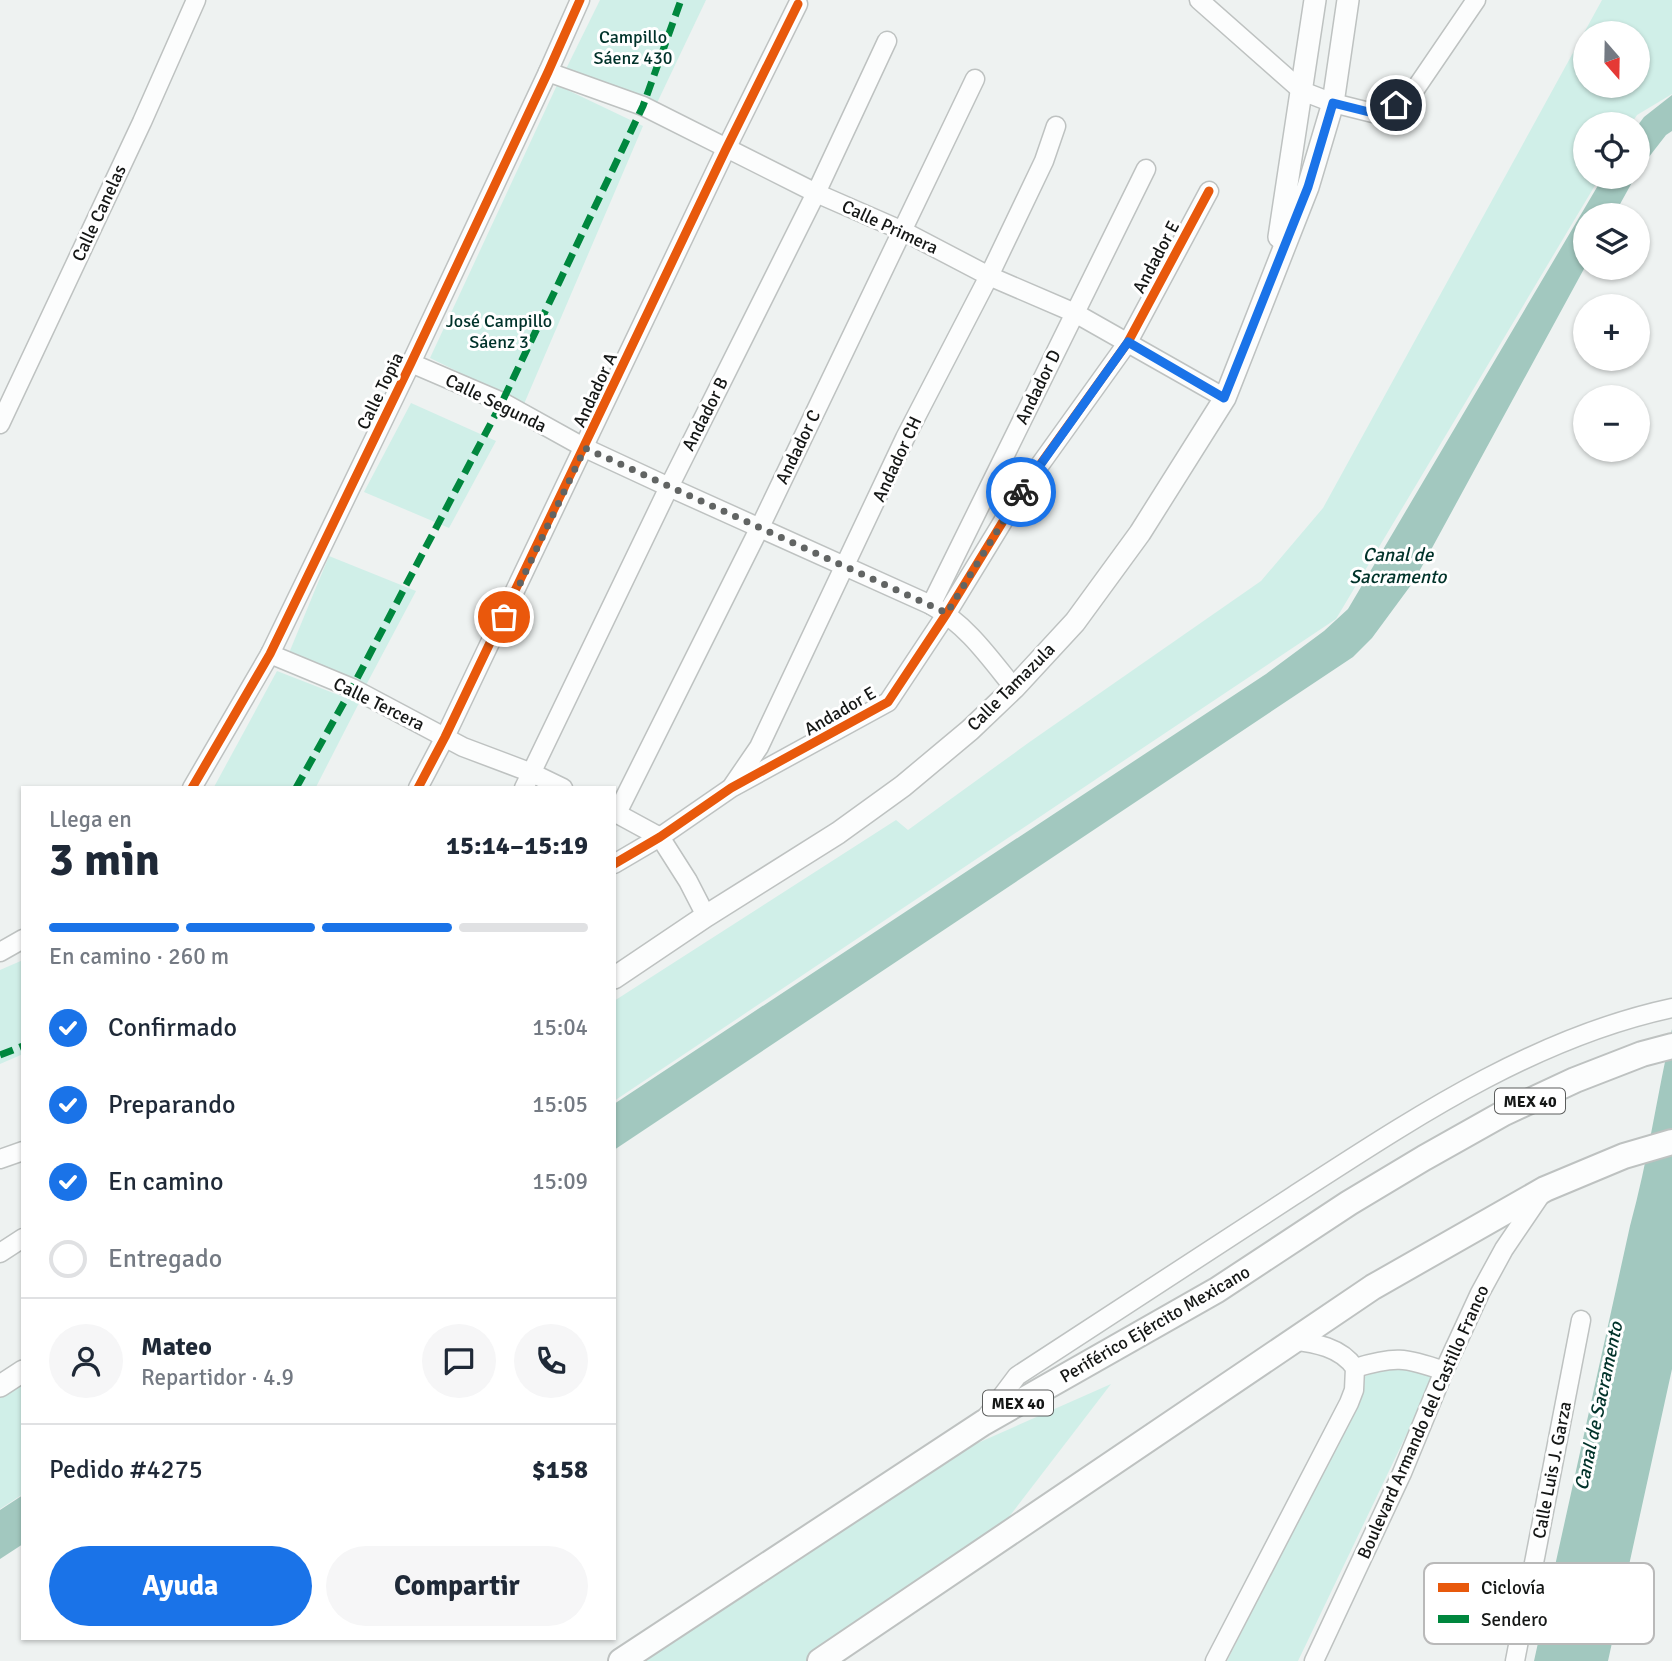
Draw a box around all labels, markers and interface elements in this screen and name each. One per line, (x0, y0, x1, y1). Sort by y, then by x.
north arrow (1573, 21, 1650, 98)
map controls (1573, 21, 1650, 462)
park label: Campillo Sáenz 430 (593, 26, 673, 69)
pin (1366, 75, 1426, 135)
icon: home (1377, 86, 1415, 124)
button: locate (1573, 112, 1650, 189)
street label: Calle Canelas (67, 161, 131, 265)
street label: Calle Primera (838, 195, 942, 259)
button: layers (1573, 203, 1650, 280)
street label: Andador E (1128, 217, 1184, 297)
button: + (1573, 294, 1650, 371)
park label: José Campillo Sáenz 3 (446, 310, 552, 353)
street label: Andador D (1010, 346, 1066, 428)
street label: Calle Topia (352, 349, 408, 433)
street label: Andador A (568, 349, 622, 431)
street label: Calle Segunda (442, 369, 550, 437)
street label: Andador B (677, 373, 733, 455)
button: − (1573, 385, 1650, 462)
street label: Andador C (771, 406, 825, 488)
street label: Andador CH (868, 413, 926, 505)
courier (986, 457, 1056, 527)
icon: bike (1002, 473, 1040, 511)
water label: Canal de Sacramento (1350, 543, 1448, 589)
pin (474, 587, 534, 647)
icon: bag (485, 598, 523, 636)
street label: Calle Tamazula (962, 638, 1060, 736)
street label: Calle Tercera (330, 672, 428, 736)
street label: Andador E (800, 682, 880, 740)
text: Llega en (49, 805, 132, 834)
text: 15:14–15:19 (446, 830, 588, 862)
text: 3 min (49, 832, 160, 888)
text: En camino · 260 m (49, 942, 229, 971)
icon: check (49, 1009, 87, 1047)
text: Confirmado (108, 1012, 237, 1044)
text: 15:04 (532, 1013, 588, 1042)
icon: check (49, 1086, 87, 1124)
road number: MEX 40 (1495, 1088, 1565, 1114)
text: Preparando (108, 1089, 235, 1121)
text: 15:05 (532, 1090, 588, 1119)
icon: check (49, 1163, 87, 1201)
text: En camino (108, 1166, 224, 1198)
text: 15:09 (532, 1167, 588, 1196)
text: Entregado (108, 1243, 222, 1275)
street label: Periférico Ejército Mexicano (1056, 1261, 1254, 1387)
street label: Boulevard Armando del Castillo Franco (1352, 1282, 1494, 1562)
water label: Canal de Sacramento (1569, 1319, 1629, 1493)
button: person (49, 1324, 123, 1398)
button: chat (422, 1324, 496, 1398)
button: phone (514, 1324, 588, 1398)
text: Mateo (141, 1331, 212, 1363)
text: Repartidor · 4.9 (141, 1363, 294, 1392)
road number: MEX 40 (983, 1390, 1053, 1415)
street label: Calle Luis J. Garza (1528, 1399, 1576, 1541)
text: Pedido #4275 (49, 1454, 203, 1486)
text: $158 (532, 1454, 588, 1486)
button: Ayuda (49, 1546, 312, 1626)
button: Compartir (326, 1546, 588, 1626)
legend (1424, 1563, 1654, 1644)
text: Ciclovía (1481, 1576, 1545, 1600)
text: Sendero (1481, 1608, 1548, 1632)

